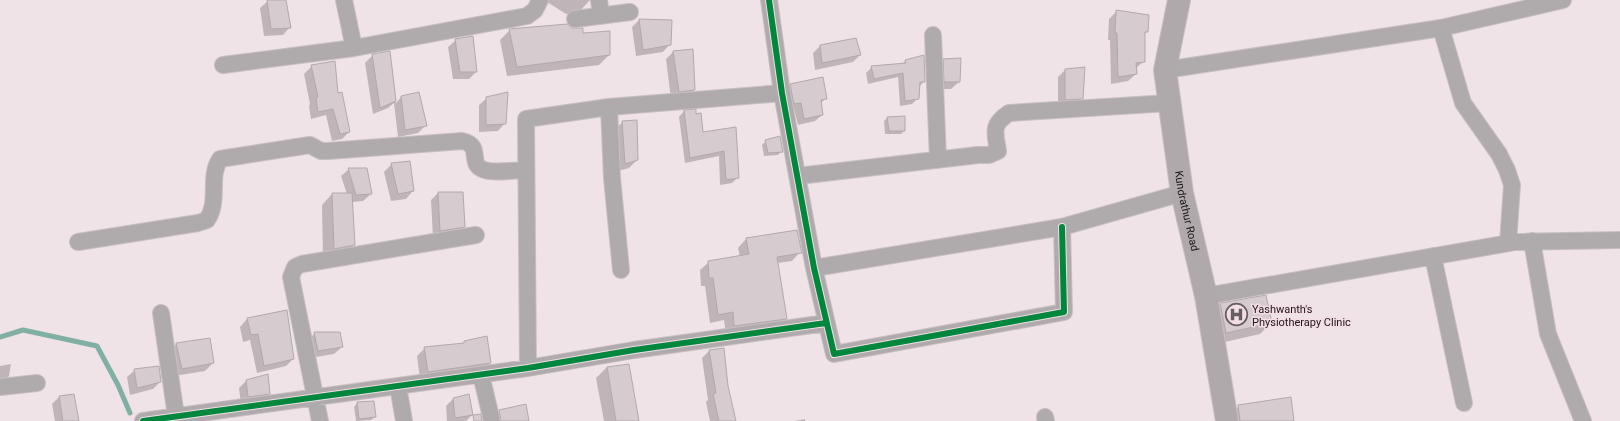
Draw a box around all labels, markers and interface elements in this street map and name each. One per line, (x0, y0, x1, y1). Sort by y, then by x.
street label: Kundrathur Road (1172, 170, 1201, 253)
hospital icon: Yashwanth's Physiotherapy Clinic (1223, 302, 1249, 328)
place label: Yashwanth's Physiotherapy Clinic (1252, 303, 1351, 329)

